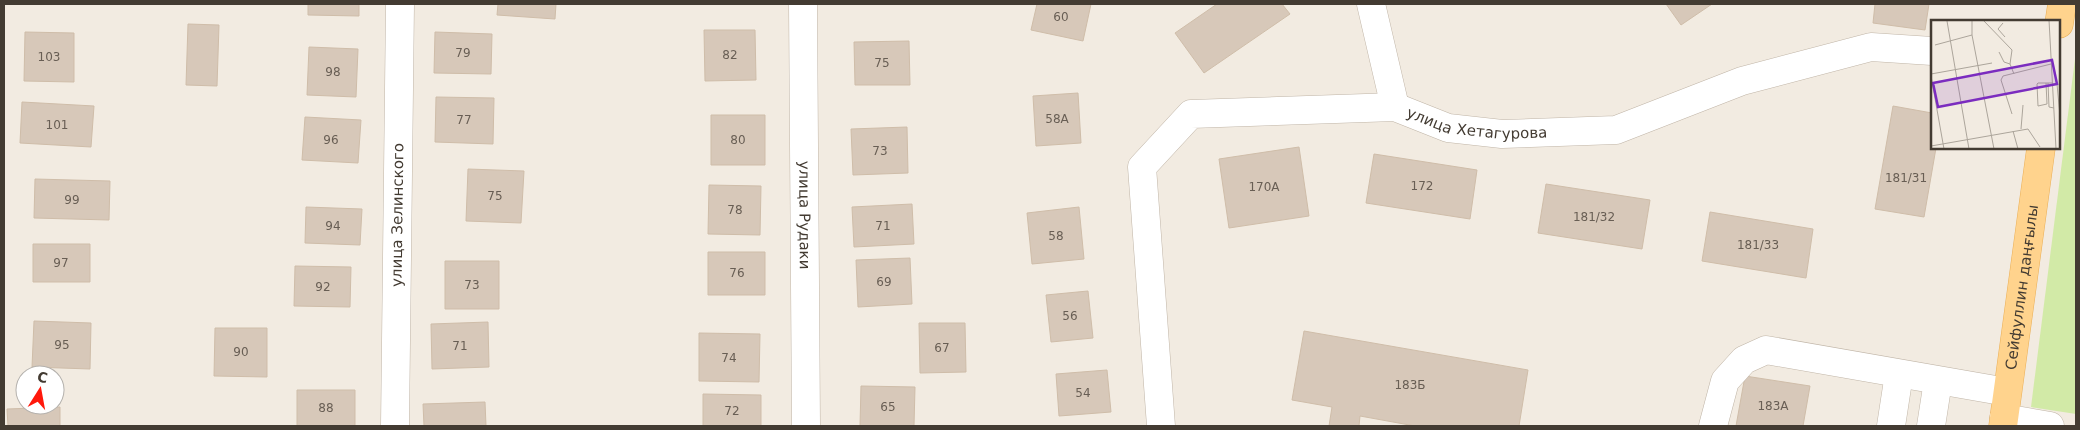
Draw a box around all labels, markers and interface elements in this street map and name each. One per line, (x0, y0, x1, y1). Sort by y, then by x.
house number: 60 (1053, 10, 1069, 24)
inset map (1931, 20, 2060, 149)
house number: 79 (455, 46, 471, 60)
house number: 82 (722, 48, 738, 62)
house number: 103 (38, 50, 60, 64)
house number: 75 (874, 56, 890, 70)
house number: 98 (325, 65, 341, 79)
street label: улица Хетагурова (1404, 104, 1548, 143)
house number: 58А (1045, 112, 1070, 126)
house number: 77 (456, 113, 472, 127)
house number: 101 (46, 118, 68, 132)
house number: 96 (323, 133, 339, 147)
house number: 80 (730, 133, 746, 147)
street label: улица Зелинского (388, 143, 407, 287)
house number: 73 (872, 144, 888, 158)
street label: улица Рудаки (795, 161, 814, 269)
house number: 181/31 (1885, 171, 1927, 185)
house number: 172 (1411, 179, 1433, 193)
house number: 170А (1248, 180, 1280, 194)
house number: 75 (487, 189, 503, 203)
house number: 99 (64, 193, 80, 207)
house number: 78 (727, 203, 743, 217)
street label: Сейфуллин даңғылы (2002, 204, 2042, 371)
house number: 181/32 (1573, 210, 1615, 224)
house number: 94 (325, 219, 341, 233)
house number: 71 (875, 219, 891, 233)
house number: 58 (1048, 229, 1064, 243)
house number: 181/33 (1737, 238, 1779, 252)
house number: 97 (53, 256, 69, 270)
house number: 76 (729, 266, 745, 280)
house number: 69 (876, 275, 892, 289)
house number: 73 (464, 278, 480, 292)
house number: 92 (315, 280, 331, 294)
house number: 56 (1062, 309, 1078, 323)
house number: 95 (54, 338, 70, 352)
house number: 71 (452, 339, 468, 353)
house number: 67 (934, 341, 950, 355)
house number: 90 (233, 345, 249, 359)
house number: 74 (721, 351, 737, 365)
north arrow (15, 365, 65, 415)
text: С (36, 368, 49, 386)
house number: 183Б (1394, 378, 1426, 392)
house number: 54 (1075, 386, 1091, 400)
house number: 183А (1757, 399, 1789, 413)
house number: 65 (880, 400, 896, 414)
house number: 88 (318, 401, 334, 415)
house number: 72 (724, 404, 740, 418)

